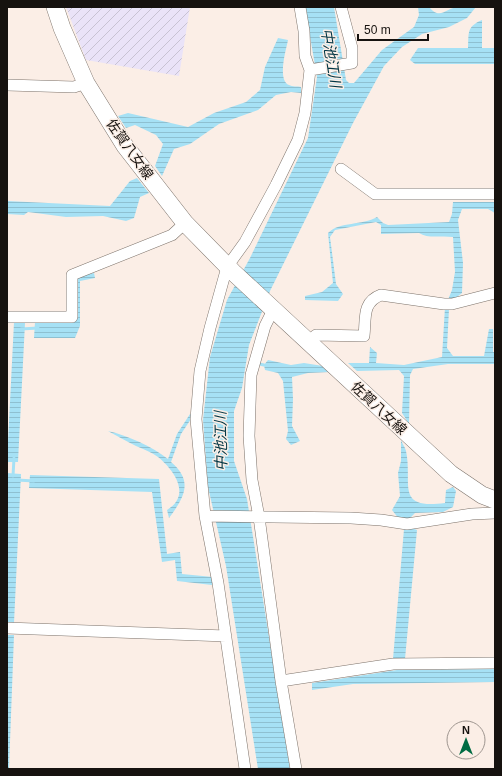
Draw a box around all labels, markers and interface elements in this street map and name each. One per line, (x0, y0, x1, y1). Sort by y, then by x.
scale bar (358, 16, 428, 42)
text: 50 m (364, 23, 391, 37)
water label: 中池江川 (318, 27, 345, 91)
street label: 佐賀八女線 (103, 116, 157, 182)
street label: 佐賀八女線 (348, 378, 410, 438)
water label: 中池江川 (211, 409, 230, 471)
north arrow (446, 720, 486, 760)
text: N (462, 724, 470, 736)

